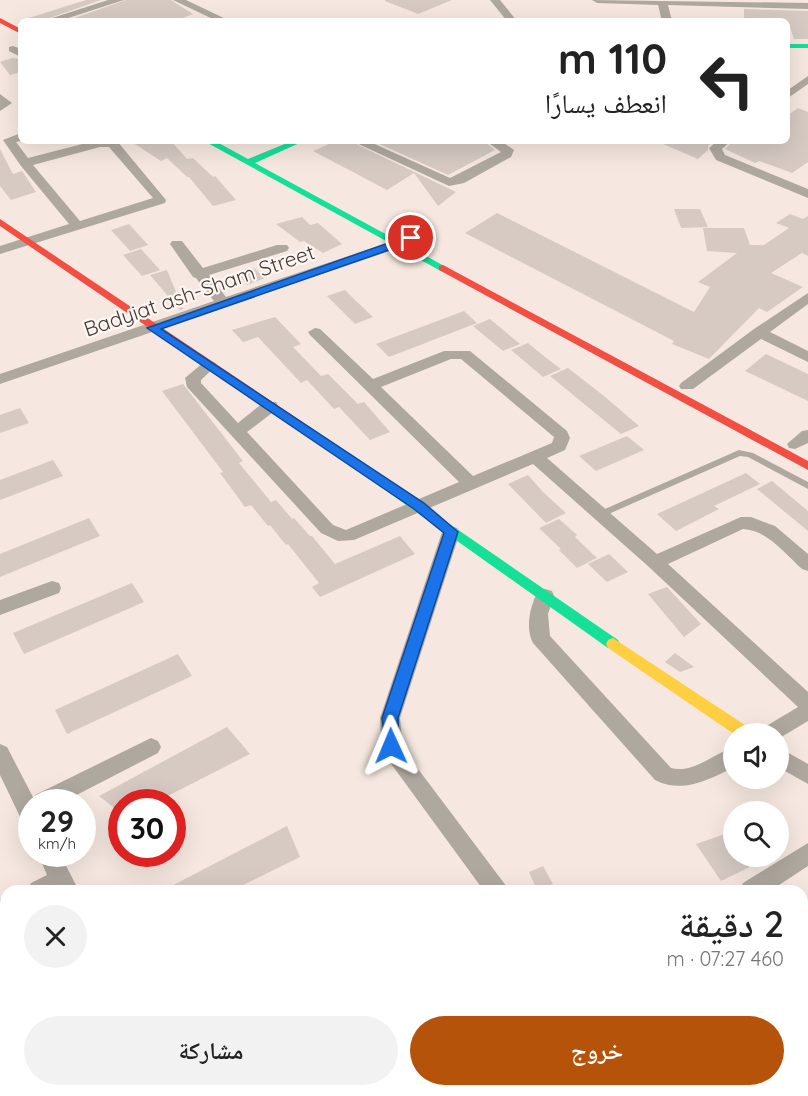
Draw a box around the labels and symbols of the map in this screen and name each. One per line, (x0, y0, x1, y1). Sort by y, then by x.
pin (385, 212, 436, 263)
street label: Badyiat ash-Sham Street (80, 238, 318, 342)
position arrow (359, 714, 423, 778)
speed limit sign: 30 (108, 789, 186, 867)

